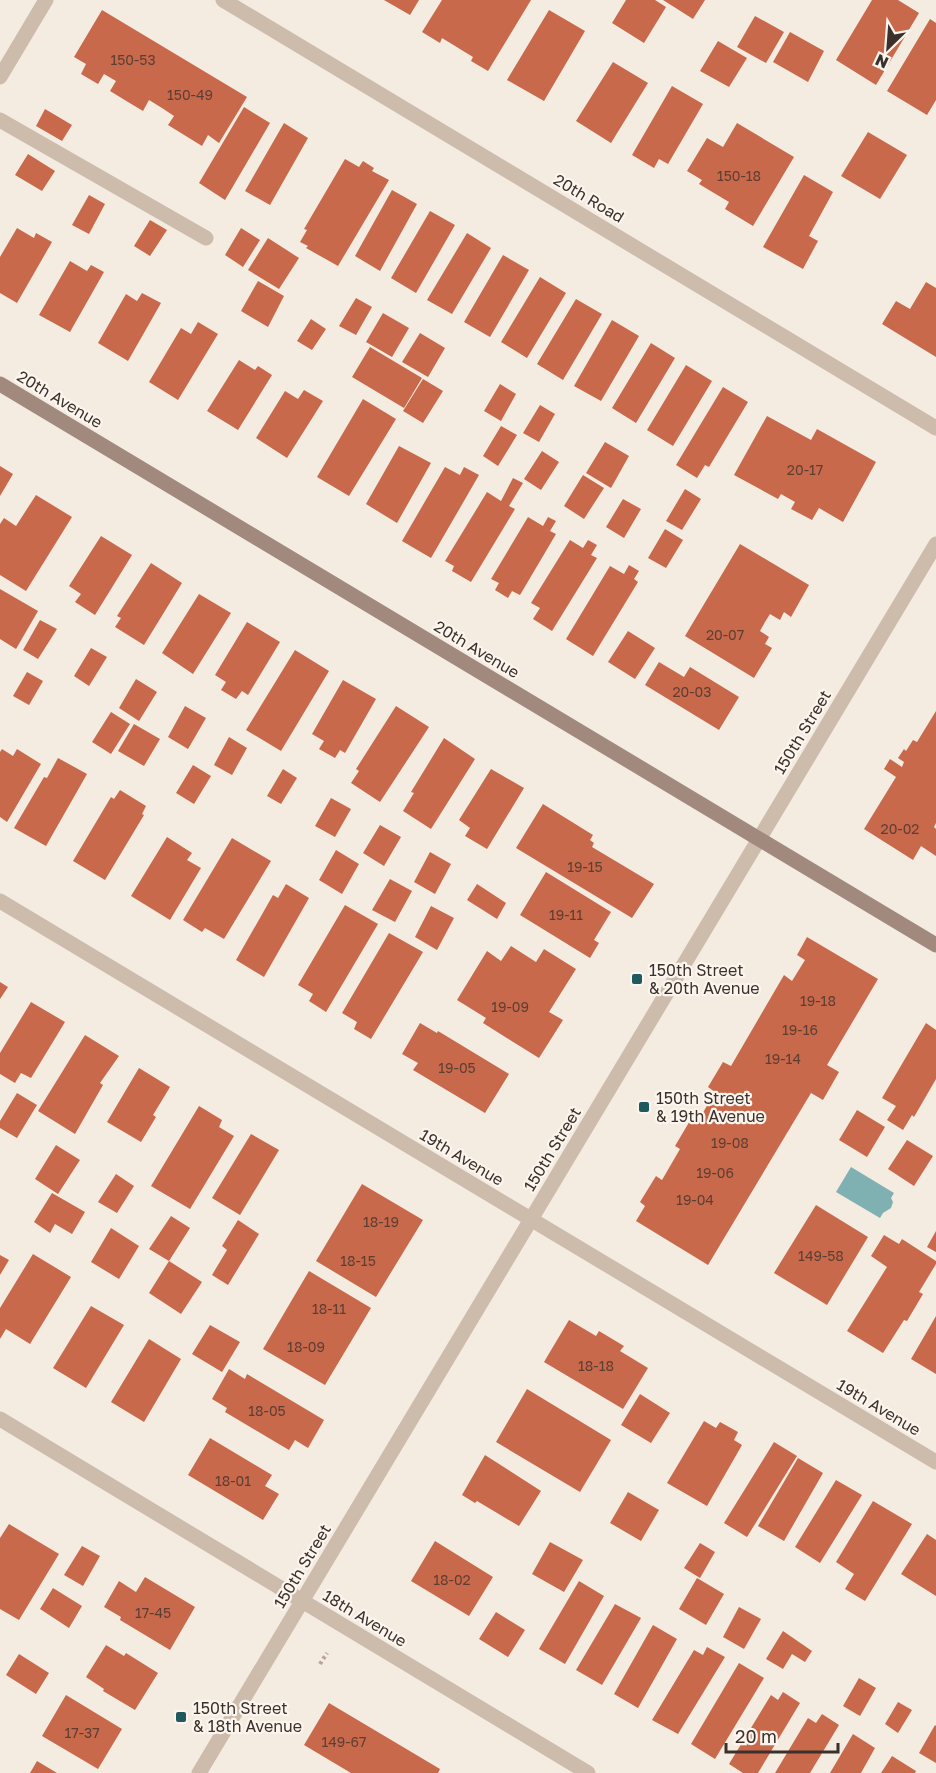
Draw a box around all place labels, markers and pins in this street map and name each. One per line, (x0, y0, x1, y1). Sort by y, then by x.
place label: 150th Street & 20th Avenue (649, 960, 760, 998)
marker: 150th Street & 20th Avenue (630, 972, 644, 986)
place label: 150th Street & 19th Avenue (656, 1088, 765, 1126)
marker: 150th Street & 19th Avenue (637, 1100, 651, 1114)
place label: 150th Street & 18th Avenue (193, 1698, 302, 1736)
marker: 150th Street & 18th Avenue (174, 1710, 188, 1724)

